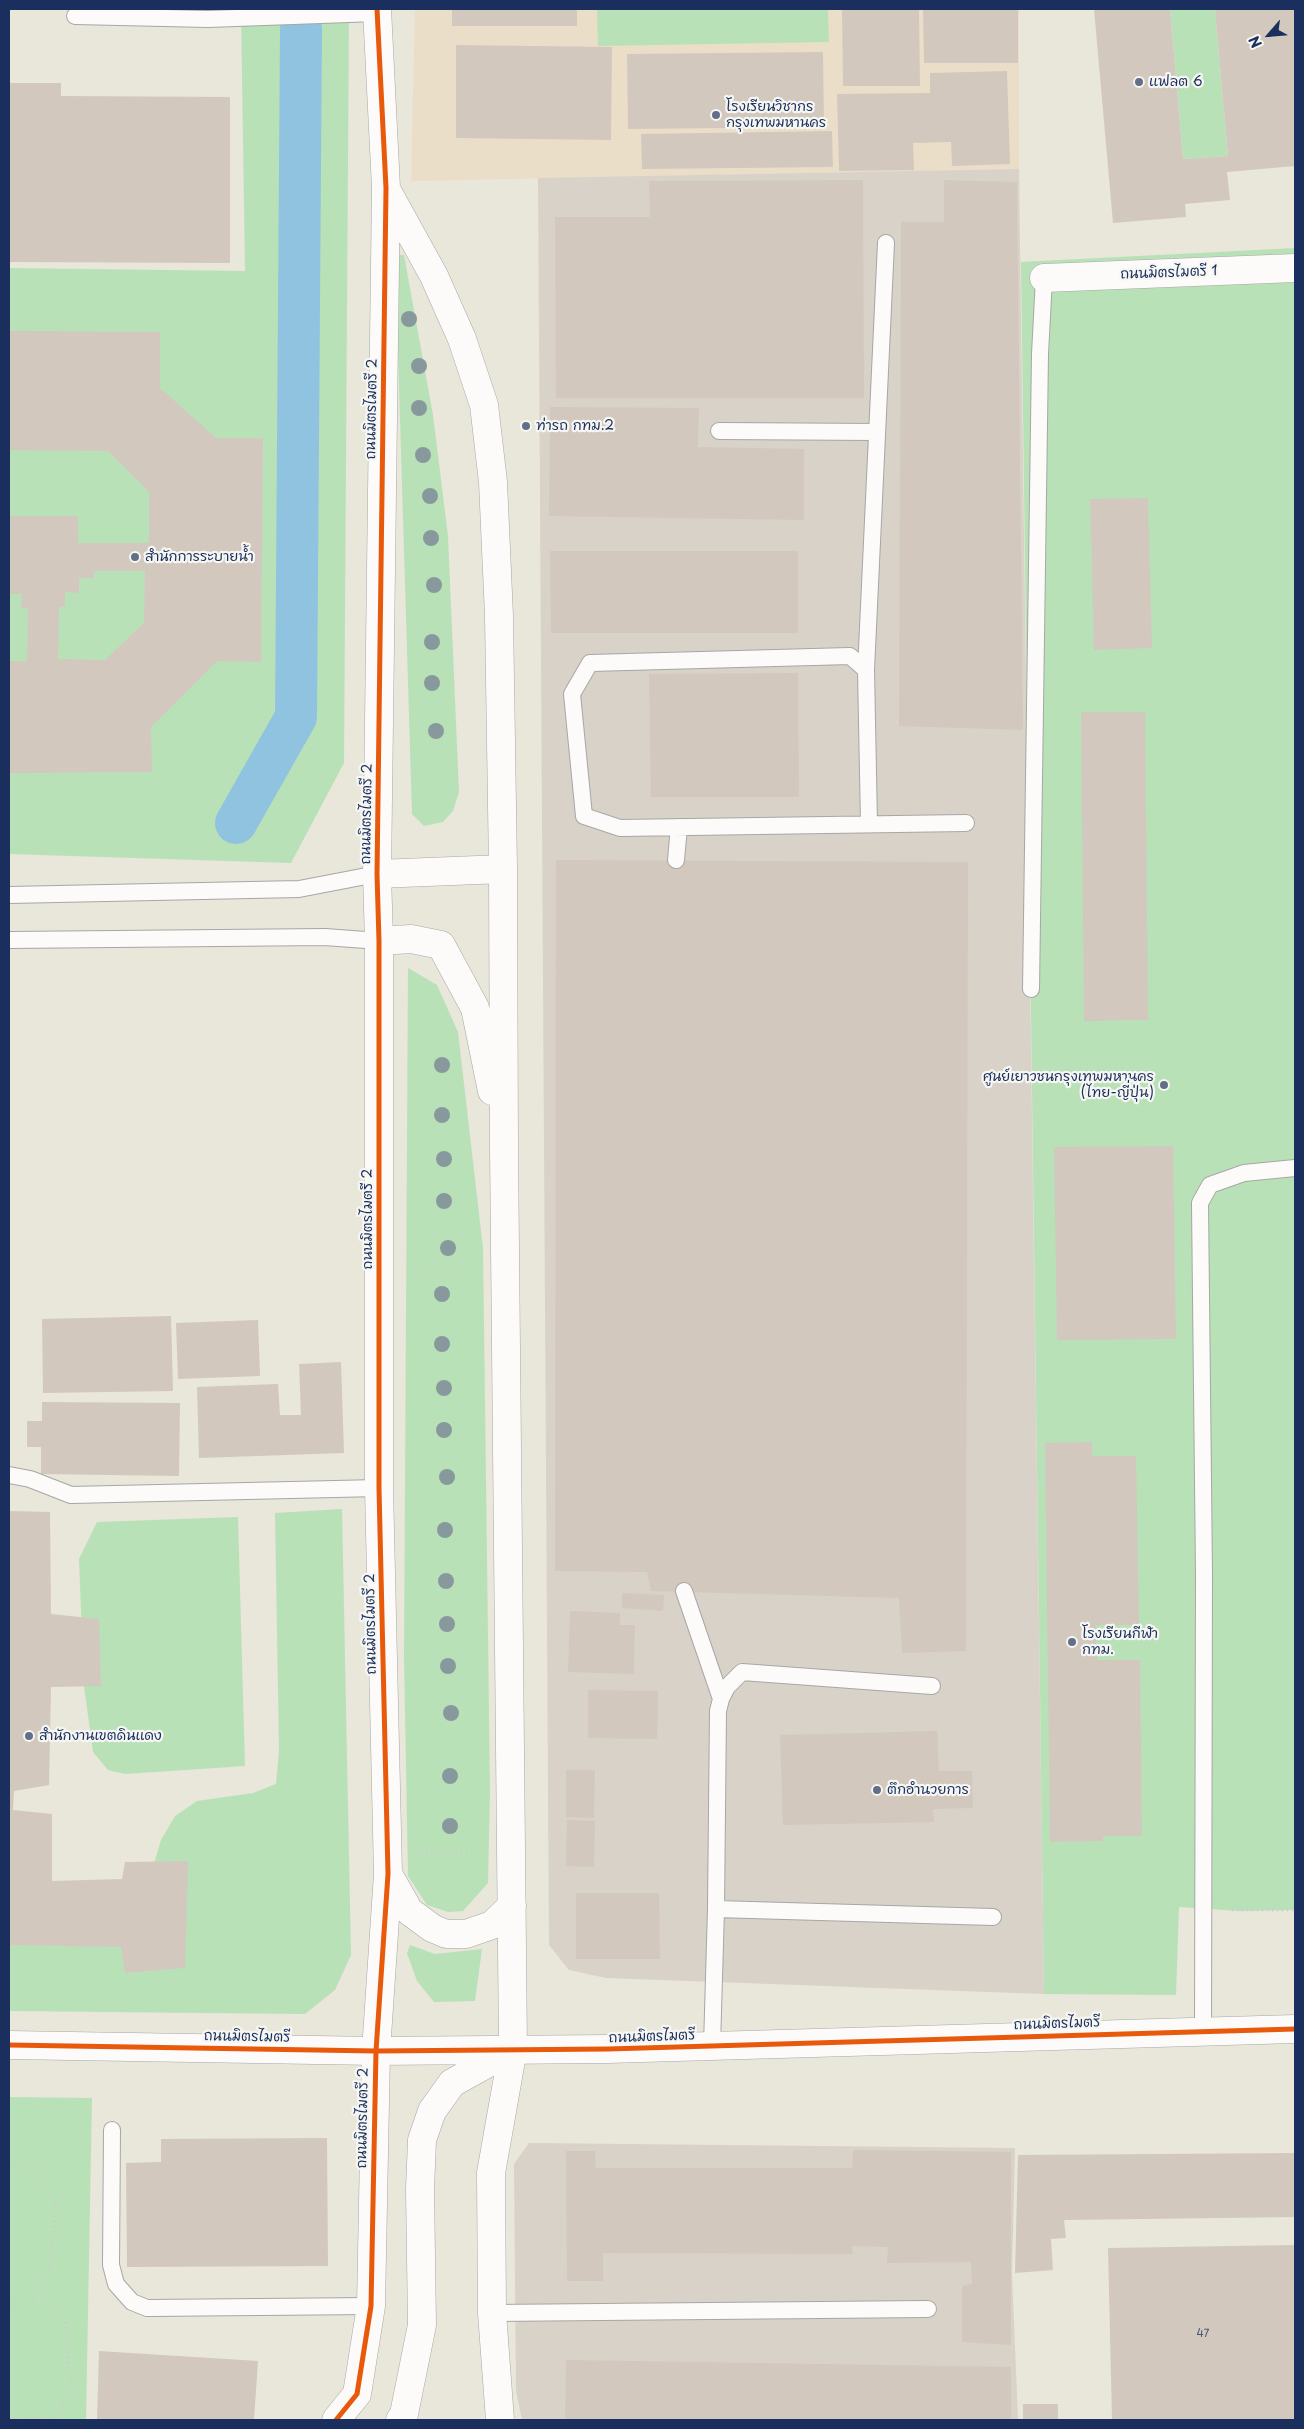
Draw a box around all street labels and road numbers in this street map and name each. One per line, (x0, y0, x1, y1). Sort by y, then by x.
street label: ถนนมิตรไมตรี 1 (1120, 263, 1218, 283)
street label: ถนนมิตรไมตรี 2 (363, 358, 381, 460)
street label: ถนนมิตรไมตรี 2 (358, 763, 376, 865)
street label: ถนนมิตรไมตรี 2 (360, 1168, 376, 1270)
street label: ถนนมิตรไมตรี 2 (362, 1573, 380, 1675)
street label: ถนนมิตรไมตรี (1013, 2014, 1101, 2034)
street label: ถนนมิตรไมตรี (608, 2027, 696, 2047)
street label: ถนนมิตรไมตรี (204, 2028, 290, 2046)
street label: ถนนมิตรไมตรี 2 (354, 2067, 372, 2169)

